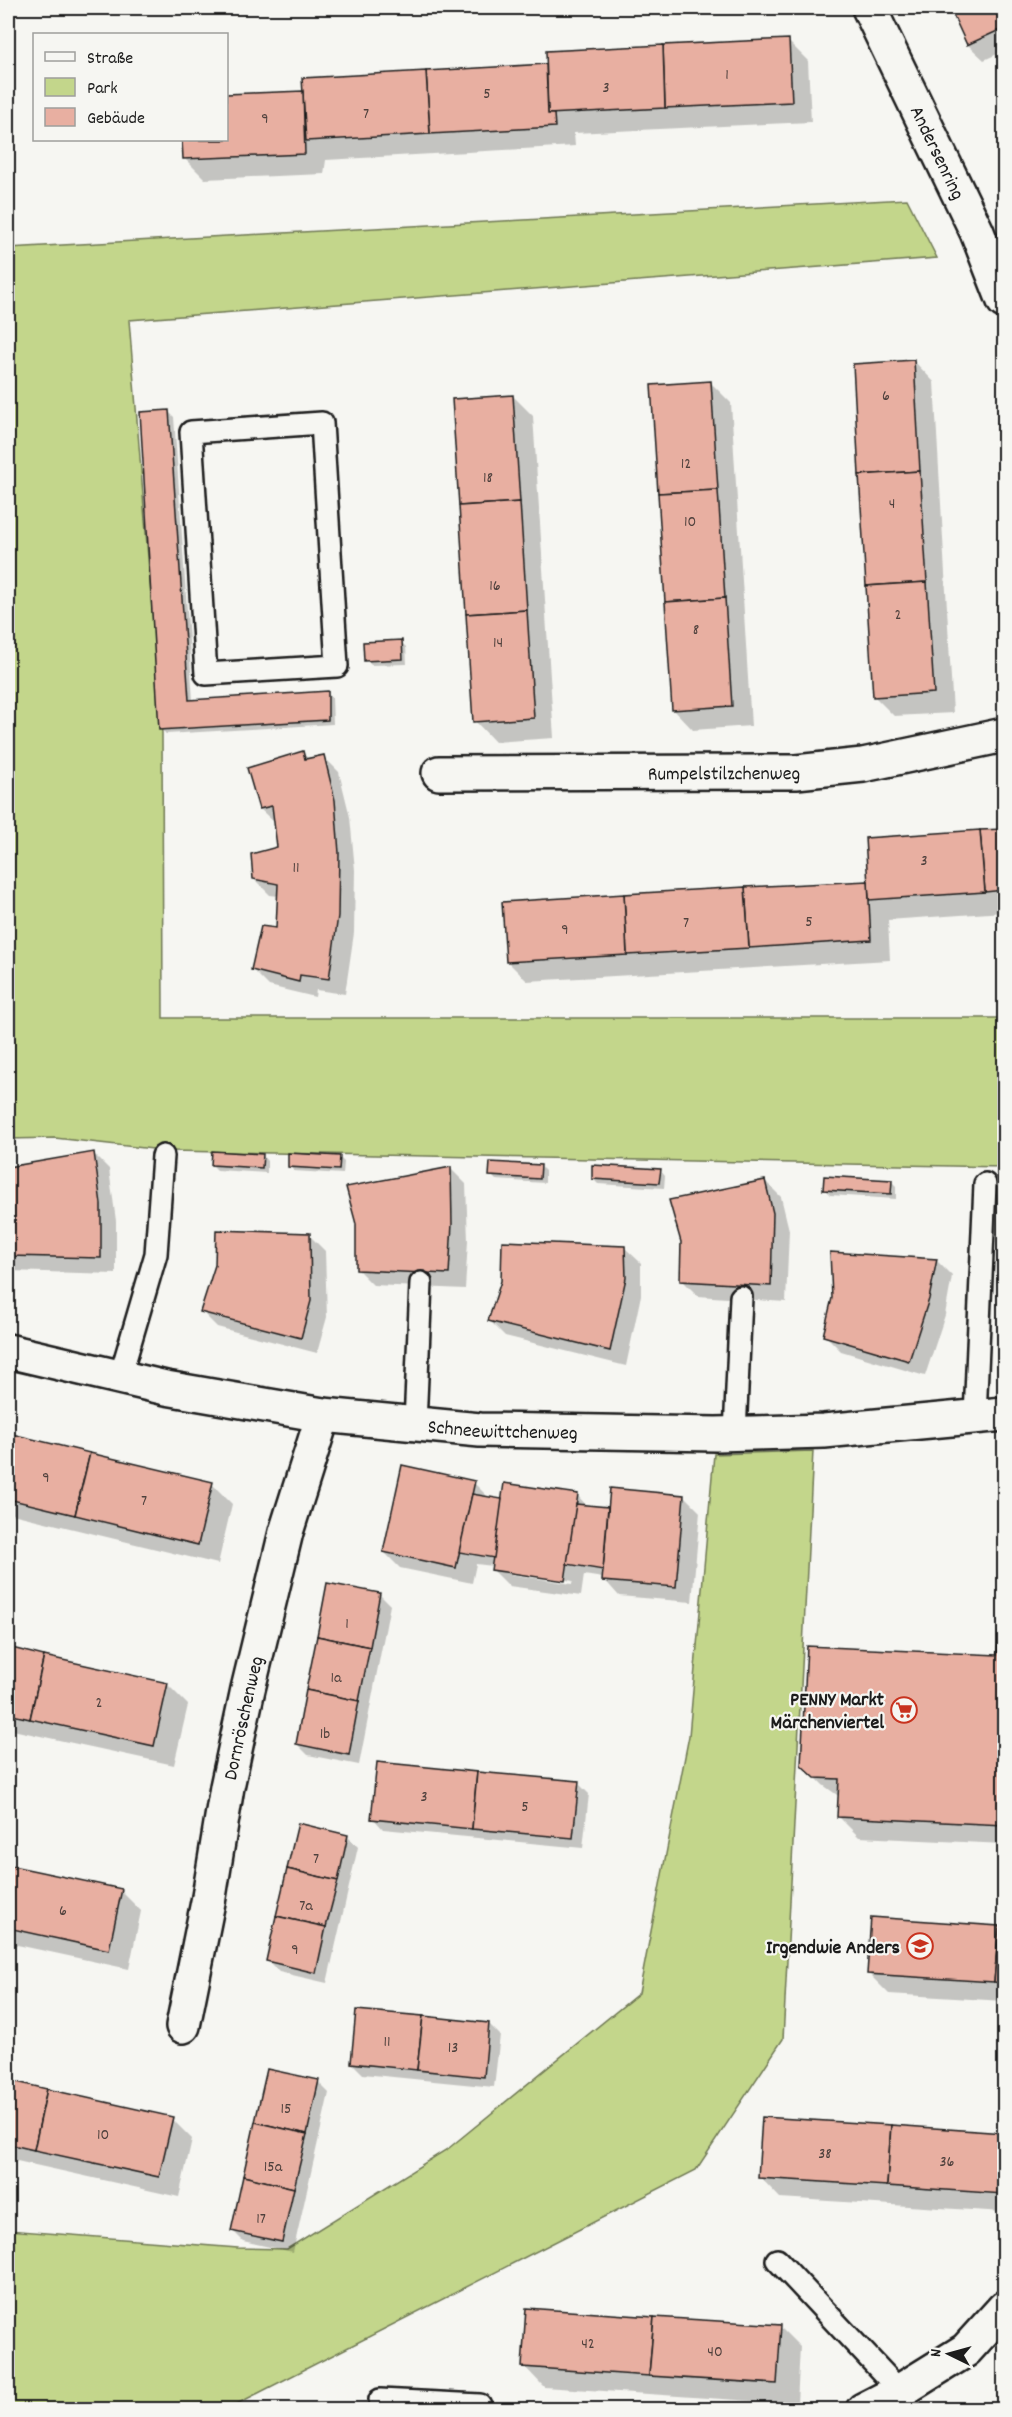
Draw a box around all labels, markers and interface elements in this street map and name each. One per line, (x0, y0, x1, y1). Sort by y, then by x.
legend (33, 33, 228, 141)
text: Straße (87, 47, 133, 72)
house number: 1 (725, 64, 729, 87)
text: Park (87, 77, 118, 102)
house number: 3 (602, 77, 610, 100)
house number: 5 (483, 83, 491, 106)
street label: Andersenring (901, 102, 970, 205)
house number: 7 (363, 103, 369, 126)
text: Gebäude (87, 107, 145, 132)
house number: 9 (261, 108, 269, 131)
house number: 6 (882, 385, 890, 408)
house number: 12 (681, 453, 691, 476)
house number: 18 (483, 467, 493, 490)
house number: 4 (889, 493, 895, 516)
house number: 10 (684, 511, 696, 534)
house number: 16 (489, 575, 501, 598)
house number: 2 (895, 604, 902, 627)
house number: 8 (693, 619, 699, 642)
house number: 14 (493, 632, 503, 655)
street label: Rumpelstilzchenweg (648, 761, 800, 789)
house number: 3 (920, 850, 928, 873)
house number: 11 (292, 857, 300, 880)
house number: 5 (805, 911, 813, 934)
house number: 7 (683, 912, 689, 935)
house number: 9 (561, 919, 569, 942)
street label: Schneewittchenweg (426, 1414, 578, 1449)
house number: 9 (42, 1467, 50, 1490)
house number: 7 (141, 1490, 147, 1513)
house number: 1 (345, 1613, 349, 1636)
street label: Dornröschenweg (218, 1653, 273, 1783)
house number: 1a (330, 1667, 342, 1690)
place label: PENNY Markt Märchenviertel (770, 1687, 885, 1738)
house number: 2 (96, 1692, 103, 1715)
supermarket icon: PENNY Markt Märchenviertel (889, 1695, 919, 1725)
house number: 1b (320, 1723, 330, 1746)
house number: 3 (420, 1786, 428, 1809)
house number: 5 (521, 1796, 529, 1819)
house number: 7 (313, 1848, 319, 1871)
house number: 7a (299, 1895, 313, 1918)
house number: 6 (59, 1900, 67, 1923)
school or university icon: Irgendwie Anders (905, 1931, 935, 1961)
place label: Irgendwie Anders (766, 1935, 900, 1963)
house number: 9 (291, 1939, 299, 1962)
house number: 11 (383, 2031, 391, 2054)
house number: 13 (448, 2037, 458, 2060)
house number: 15 (281, 2098, 291, 2121)
house number: 10 (97, 2124, 109, 2147)
house number: 38 (818, 2143, 832, 2166)
house number: 36 (940, 2151, 955, 2174)
house number: 15a (264, 2156, 283, 2179)
house number: 17 (256, 2208, 266, 2231)
north arrow (919, 2324, 979, 2384)
house number: 42 (581, 2333, 595, 2356)
house number: 40 (707, 2341, 723, 2364)
text: N (925, 2348, 948, 2358)

